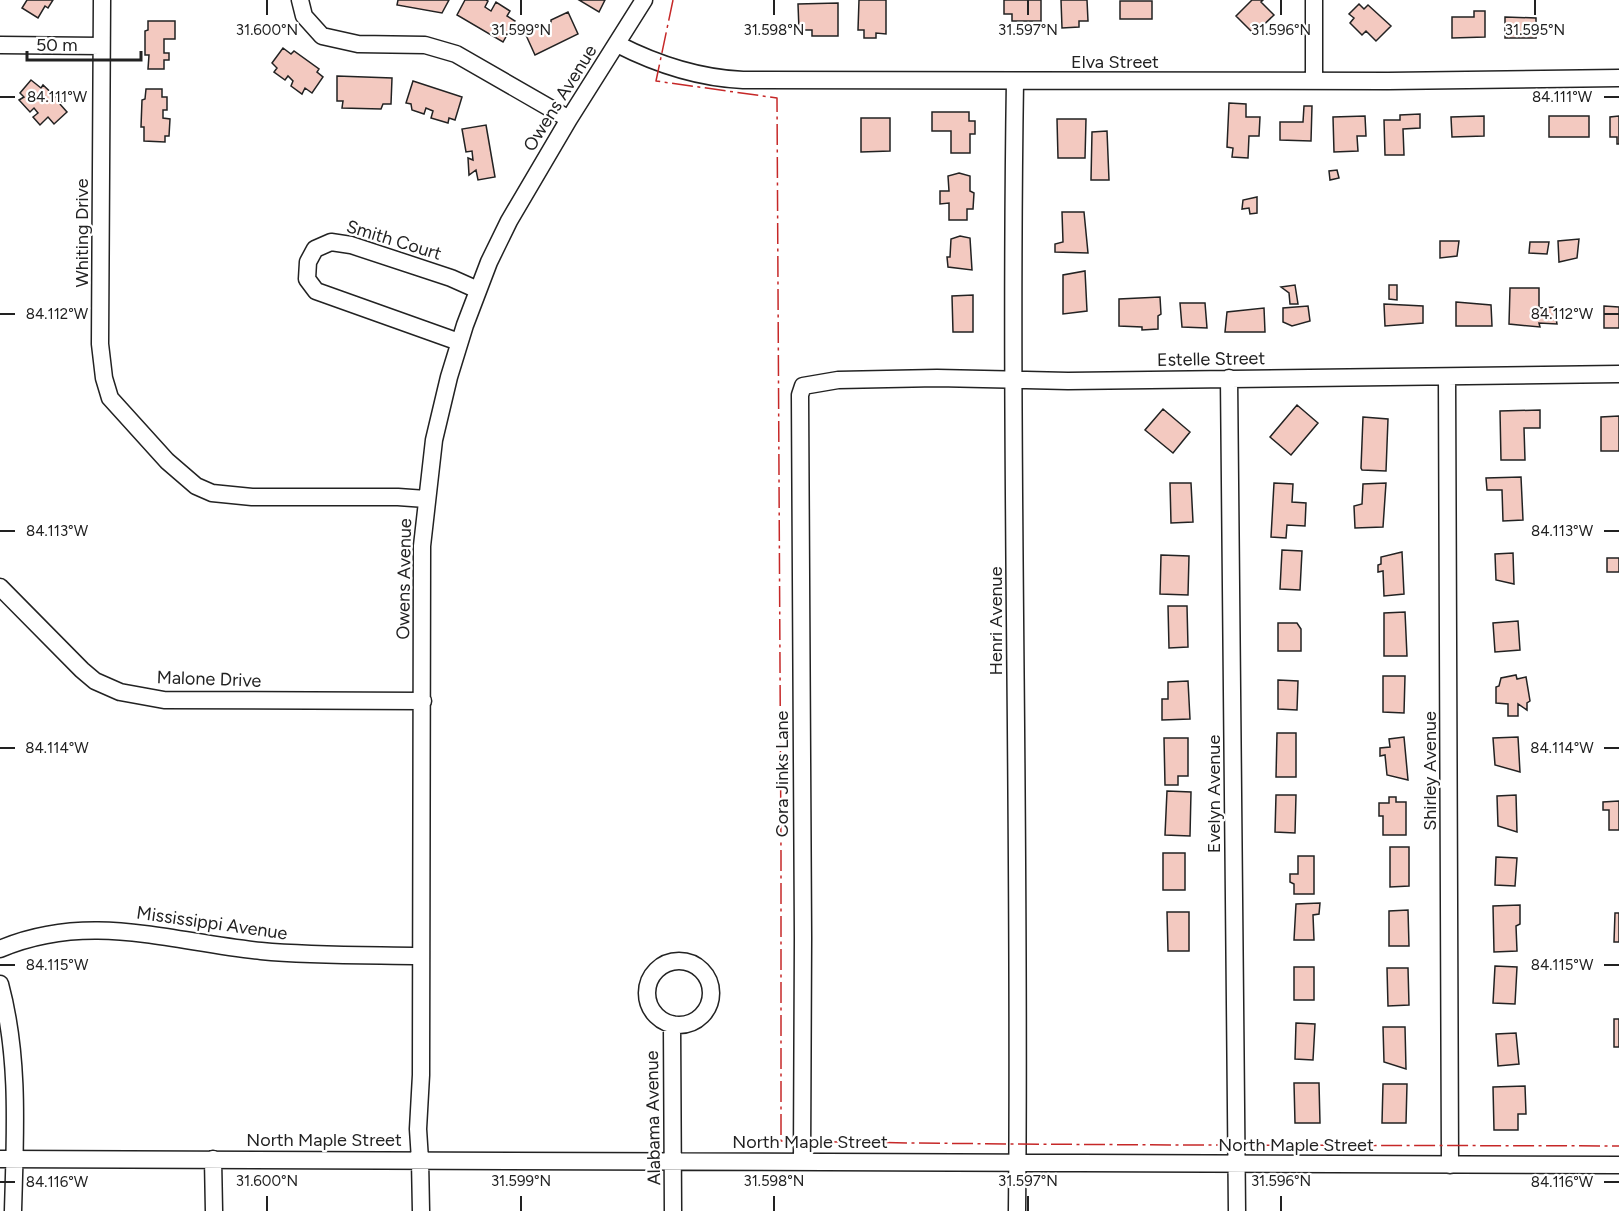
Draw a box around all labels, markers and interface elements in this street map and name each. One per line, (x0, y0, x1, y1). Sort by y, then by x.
text: 31.600°N (236, 21, 298, 39)
text: 31.599°N (491, 21, 551, 39)
text: 31.598°N (744, 21, 804, 39)
text: 31.597°N (998, 21, 1058, 39)
text: 31.596°N (1251, 21, 1311, 39)
text: 31.595°N (1505, 21, 1565, 39)
scale bar (27, 24, 141, 62)
text: 50 m (36, 34, 78, 56)
street label: Owens Avenue (518, 41, 602, 155)
street label: Elva Street (1071, 51, 1159, 73)
text: 84.111°W (27, 88, 88, 106)
text: 84.111°W (1532, 88, 1593, 106)
street label: Whiting Drive (71, 178, 93, 288)
street label: Smith Court (344, 215, 444, 265)
text: 84.112°W (26, 305, 89, 323)
text: 84.112°W (1531, 305, 1594, 323)
street label: Estelle Street (1157, 347, 1265, 371)
street label: Owens Avenue (392, 518, 416, 640)
text: 84.113°W (26, 522, 89, 540)
text: 84.113°W (1531, 522, 1594, 540)
street label: Henri Avenue (985, 566, 1007, 675)
street label: Malone Drive (156, 666, 262, 692)
street label: Cora Jinks Lane (771, 711, 793, 837)
street label: Shirley Avenue (1419, 711, 1441, 831)
street label: Evelyn Avenue (1203, 735, 1225, 853)
text: 84.114°W (25, 739, 89, 757)
text: 84.114°W (1530, 739, 1594, 757)
street label: Mississippi Avenue (135, 902, 289, 944)
text: 84.115°W (26, 956, 89, 974)
text: 84.115°W (1531, 956, 1594, 974)
street label: Alabama Avenue (641, 1050, 665, 1186)
street label: North Maple Street (246, 1129, 402, 1151)
street label: North Maple Street (732, 1131, 888, 1153)
street label: North Maple Street (1218, 1134, 1374, 1156)
text: 31.600°N (236, 1172, 298, 1190)
text: 31.599°N (491, 1172, 551, 1190)
text: 31.598°N (744, 1172, 804, 1190)
text: 31.597°N (998, 1172, 1058, 1190)
text: 31.596°N (1251, 1172, 1311, 1190)
text: 84.116°W (26, 1173, 89, 1191)
text: 84.116°W (1531, 1173, 1594, 1191)

